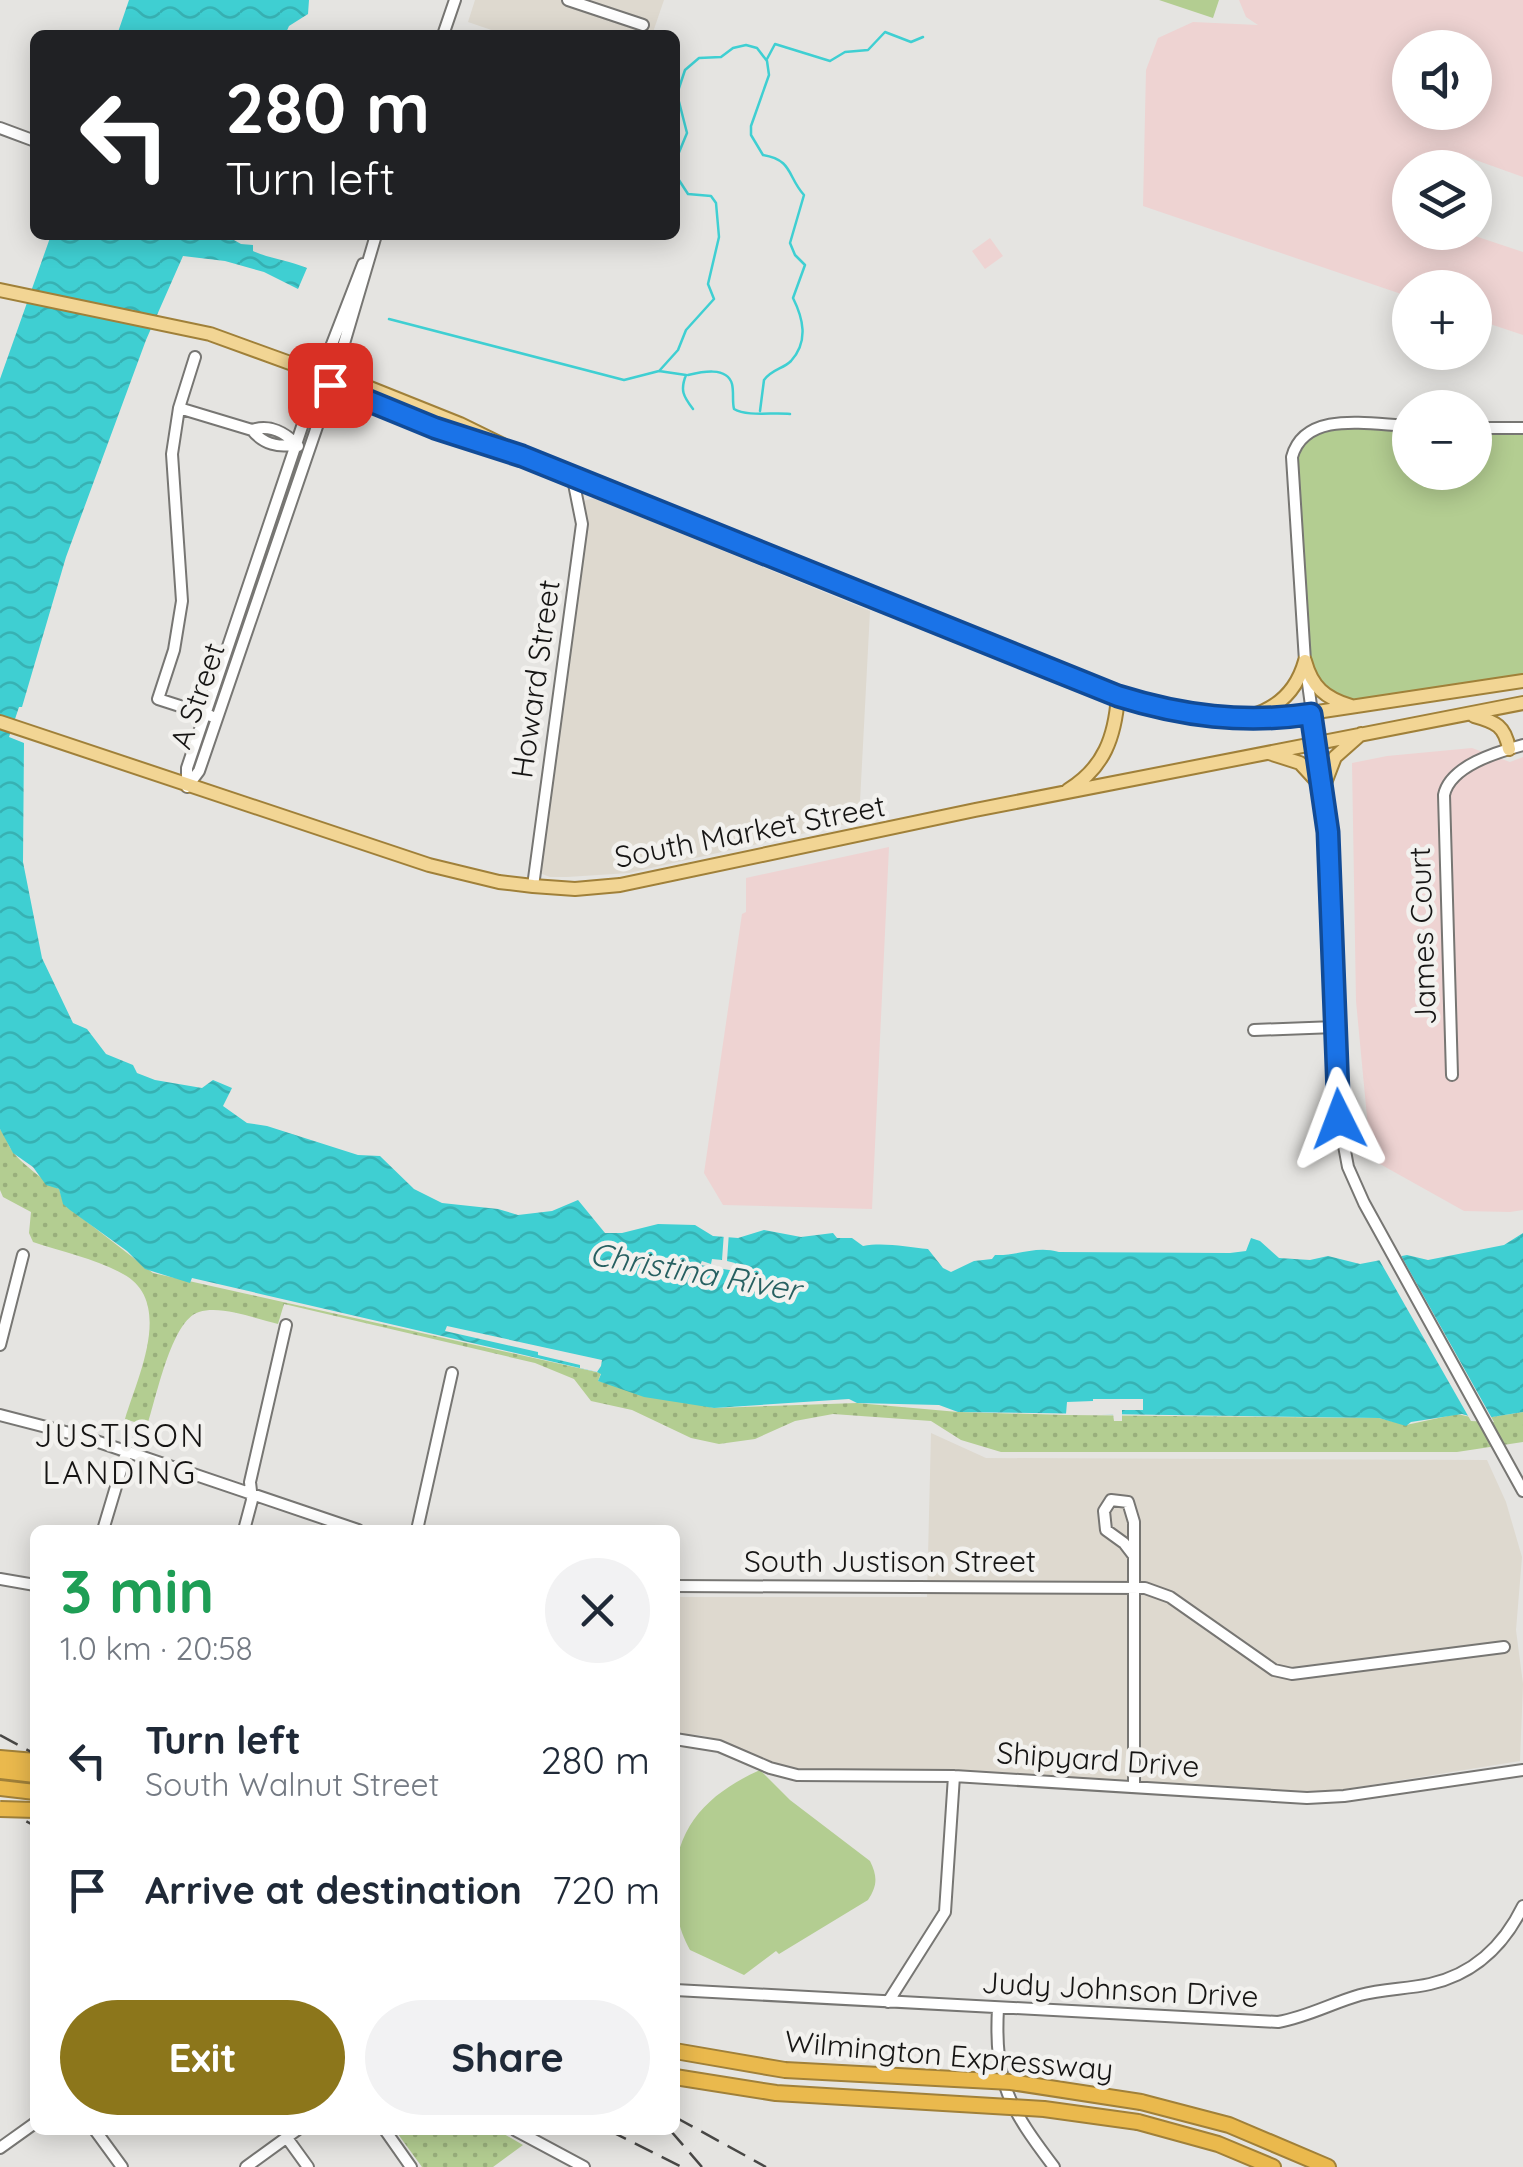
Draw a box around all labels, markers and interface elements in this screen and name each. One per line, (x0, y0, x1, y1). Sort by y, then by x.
map controls (1392, 30, 1492, 490)
button: sound (1392, 30, 1492, 130)
text: 280 m (225, 63, 430, 151)
icon: left (60, 70, 190, 200)
text: Turn left (225, 150, 395, 206)
button: layers (1392, 150, 1492, 250)
button: + (1392, 270, 1492, 370)
pin (288, 343, 373, 428)
icon: arrive (303, 358, 358, 413)
button: − (1392, 390, 1492, 490)
street label: Howard Street (502, 577, 568, 780)
street label: A Street (161, 638, 233, 754)
street label: South Market Street (611, 786, 888, 876)
street label: James Court (1400, 846, 1444, 1026)
position arrow (1287, 1067, 1391, 1171)
water label: Christina River (587, 1233, 807, 1310)
district label: JUSTISON LANDING (34, 1415, 206, 1492)
street label: South Justison Street (744, 1542, 1036, 1580)
text: 3 min (60, 1553, 214, 1628)
button: close (545, 1558, 650, 1663)
text: 1.0 km · 20:58 (60, 1628, 253, 1668)
text: Turn left (145, 1716, 301, 1764)
icon: left (60, 1733, 115, 1788)
street label: Shipyard Drive (995, 1733, 1201, 1785)
text: 280 m (541, 1736, 650, 1784)
text: South Walnut Street (145, 1764, 439, 1804)
icon: arrive (60, 1863, 115, 1918)
text: Arrive at destination (145, 1866, 522, 1914)
text: 720 m (552, 1866, 660, 1914)
street label: Judy Johnson Drive (981, 1963, 1259, 2015)
button: Exit (60, 2000, 345, 2115)
button: Share (365, 2000, 650, 2115)
street label: Wilmington Expressway (783, 2022, 1115, 2088)

